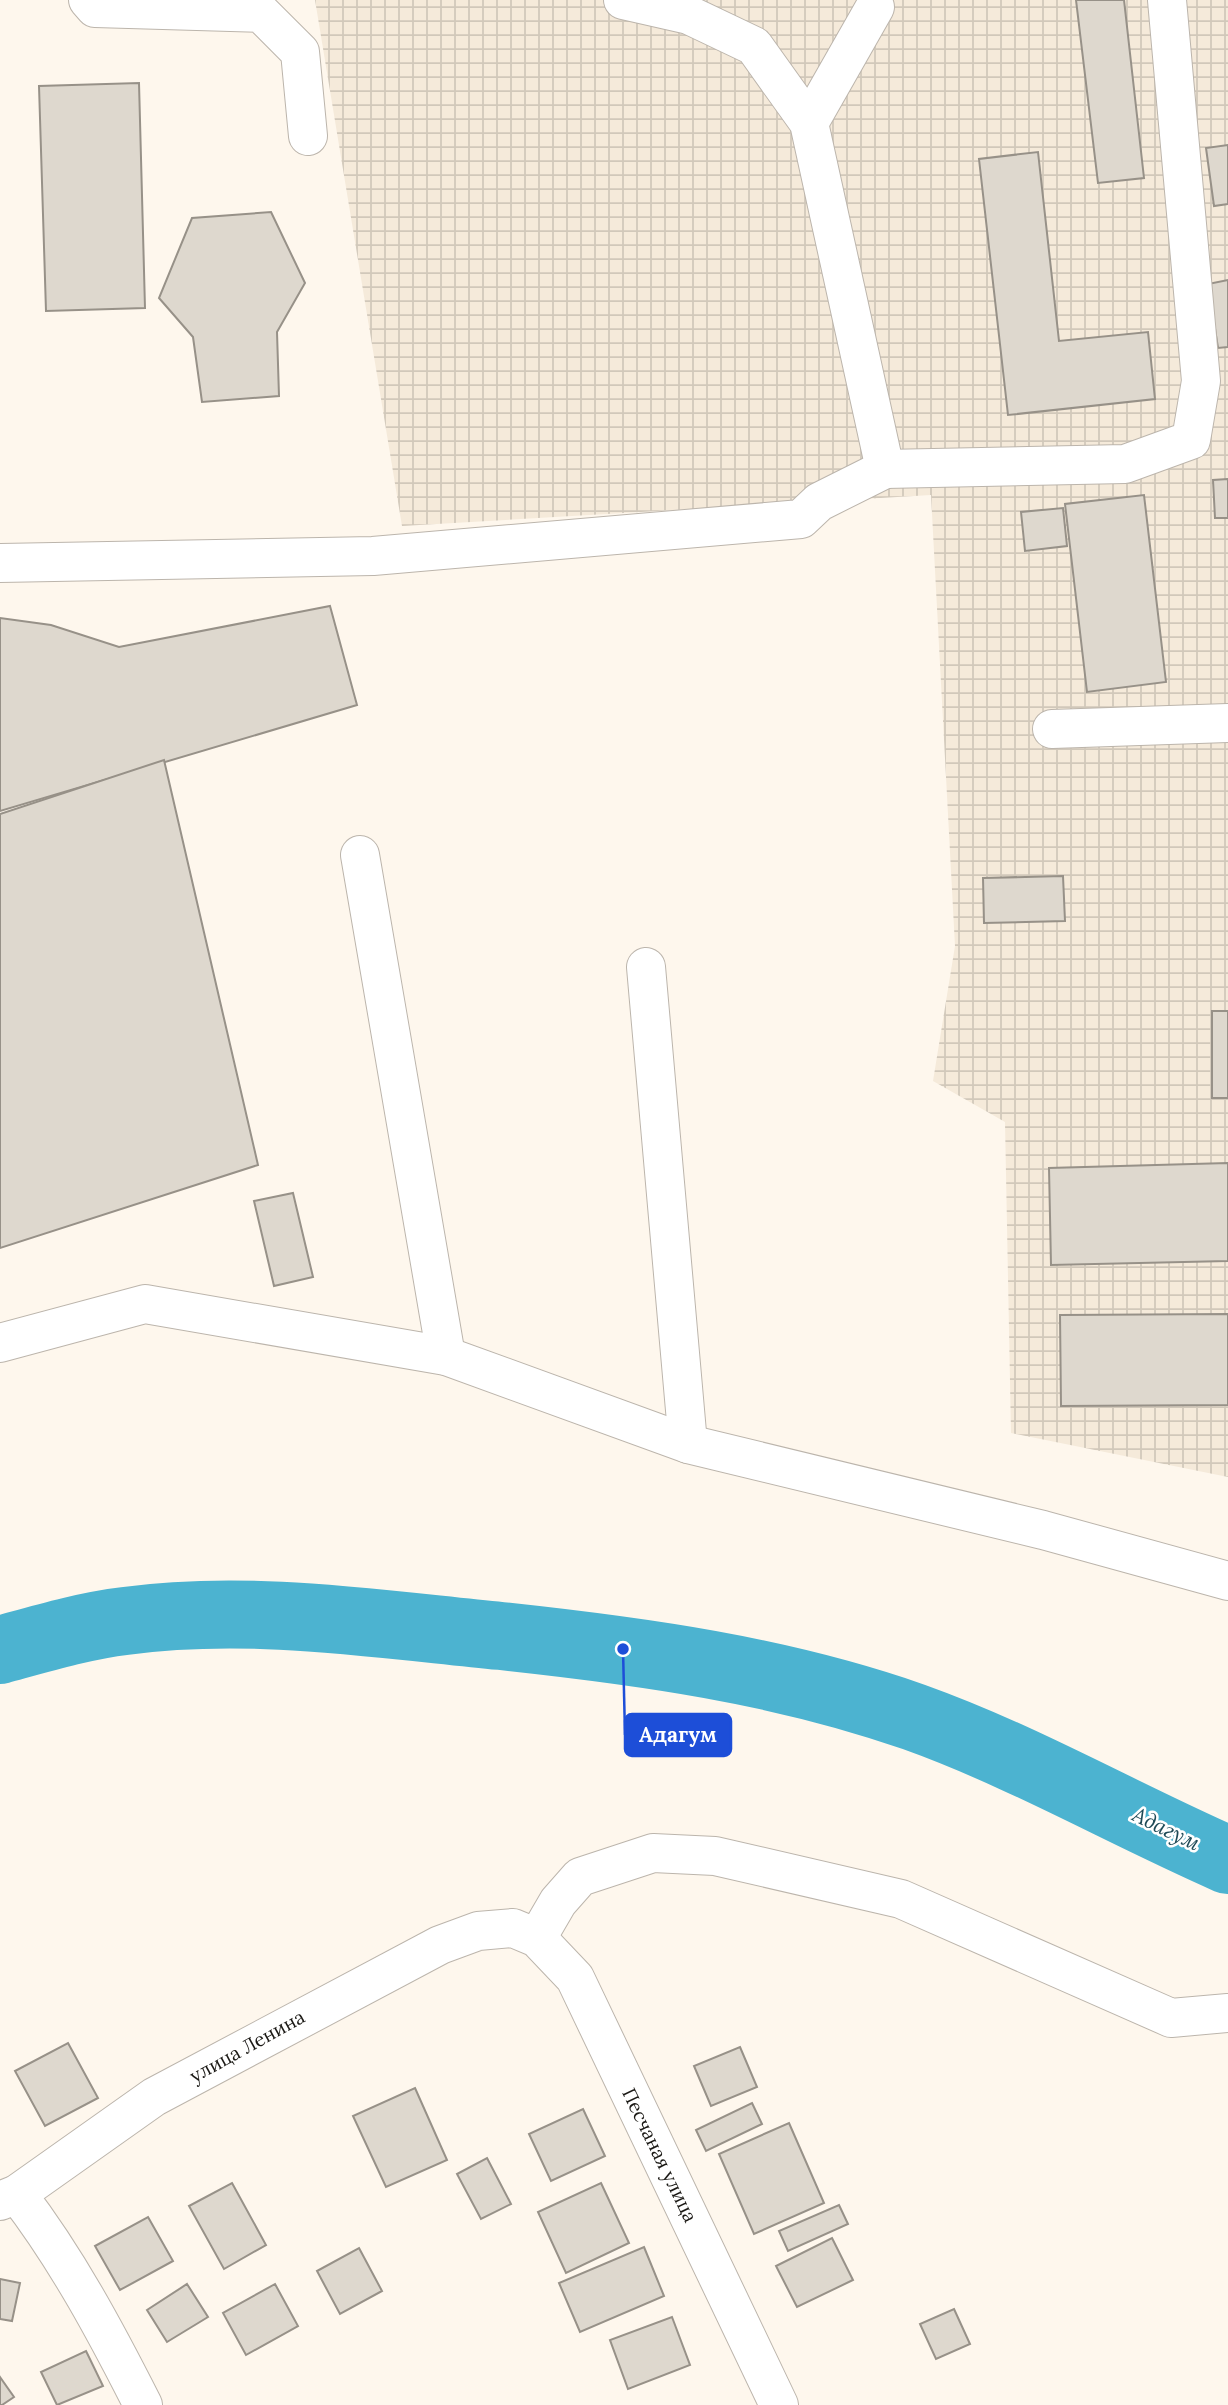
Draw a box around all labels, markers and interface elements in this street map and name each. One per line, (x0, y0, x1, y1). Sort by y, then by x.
callout: Адагум (625, 1714, 731, 1756)
text: Адагум (639, 1721, 717, 1748)
water label: Адагум (1127, 1800, 1205, 1857)
street label: улица Ленина (185, 2004, 309, 2088)
street label: Песчаная улица (617, 2084, 703, 2226)

